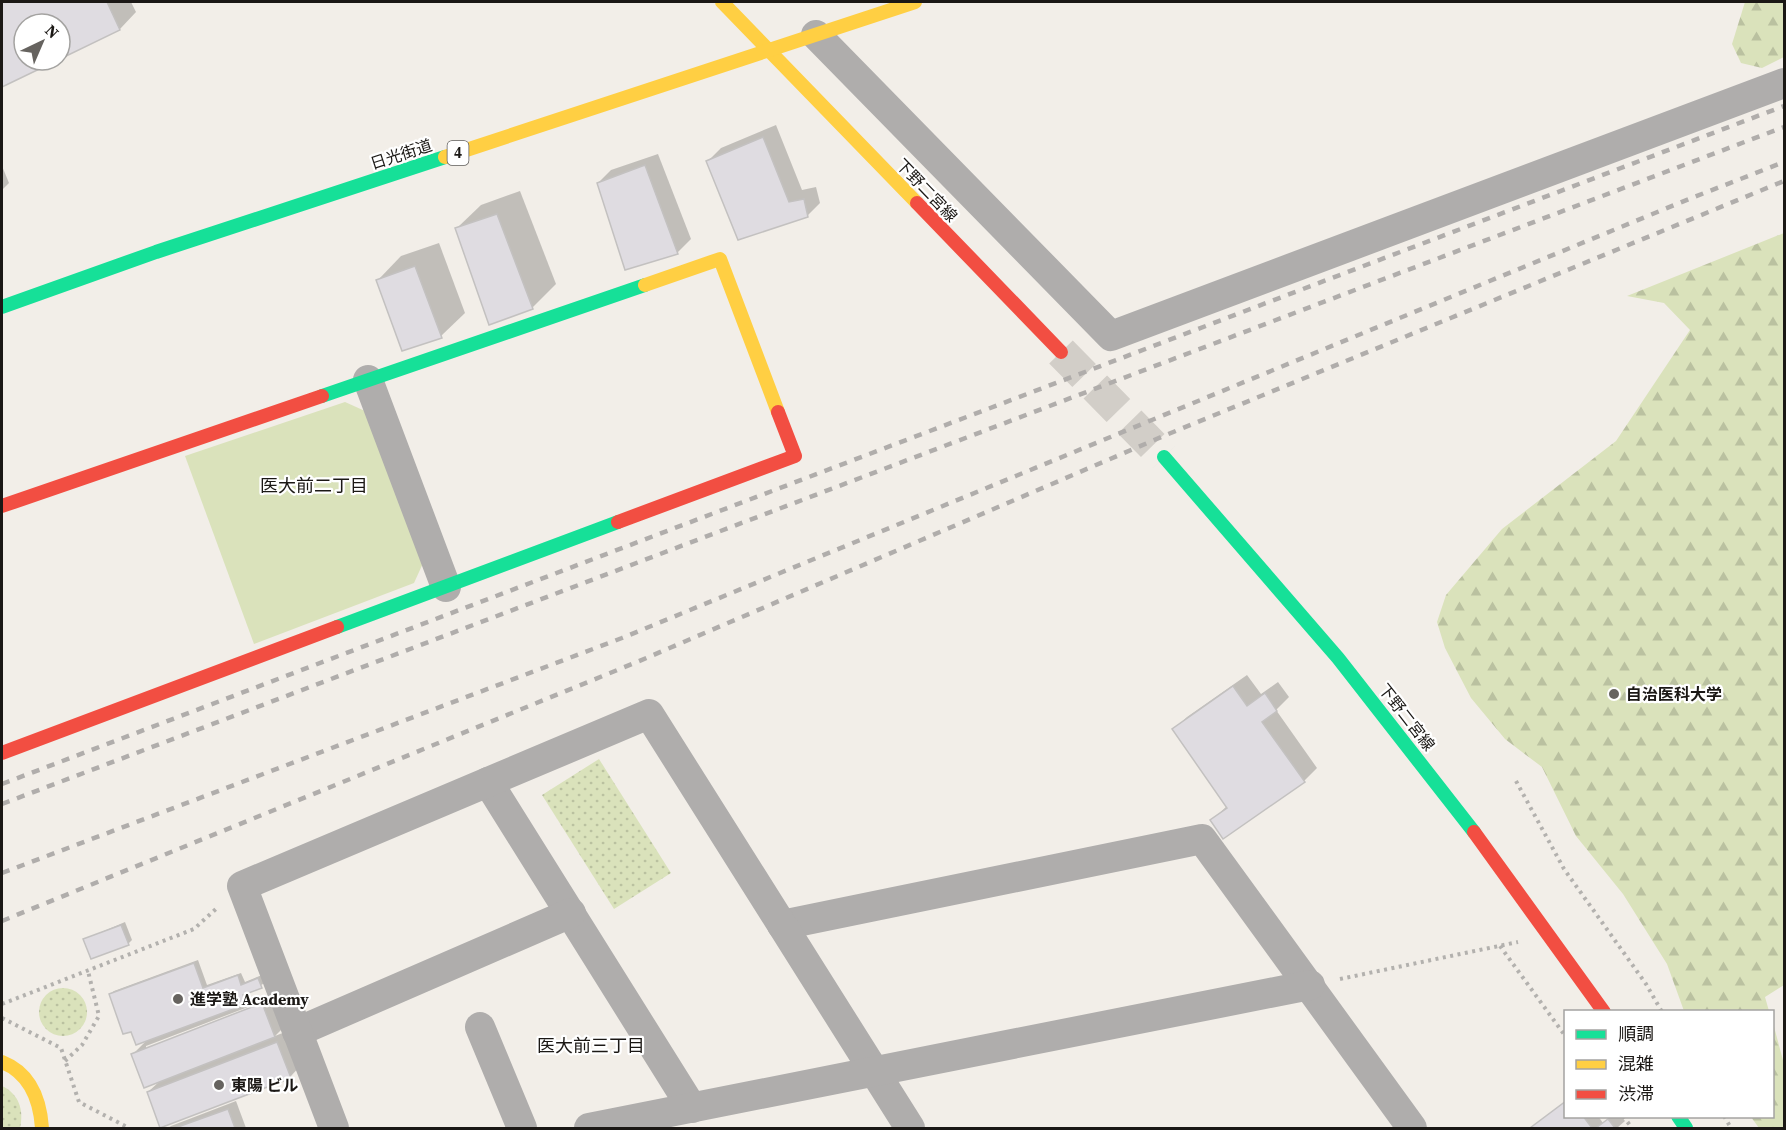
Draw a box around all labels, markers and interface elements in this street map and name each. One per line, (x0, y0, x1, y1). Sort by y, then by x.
north arrow (12, 12, 72, 72)
text: N (41, 19, 65, 43)
street label: 日光街道 (367, 134, 435, 174)
road number: 4 (448, 141, 468, 165)
street label: 下野二宮線 (891, 154, 963, 226)
district label: 医大前二丁目 (260, 473, 368, 498)
street label: 下野二宮線 (1374, 679, 1440, 755)
place label: 自治医科大学 (1626, 683, 1722, 705)
marker: 自治医科大学 (1607, 687, 1621, 701)
place label: 進学塾 Academy (190, 988, 309, 1010)
marker: 進学塾 Academy (171, 992, 185, 1006)
legend (1564, 1010, 1774, 1118)
text: 順調 (1618, 1021, 1654, 1046)
district label: 医大前三丁目 (537, 1033, 645, 1058)
text: 混雑 (1618, 1051, 1654, 1076)
place label: 東陽 ビル (231, 1074, 298, 1096)
marker: 東陽 ビル (212, 1078, 226, 1092)
text: 渋滞 (1618, 1081, 1654, 1106)

